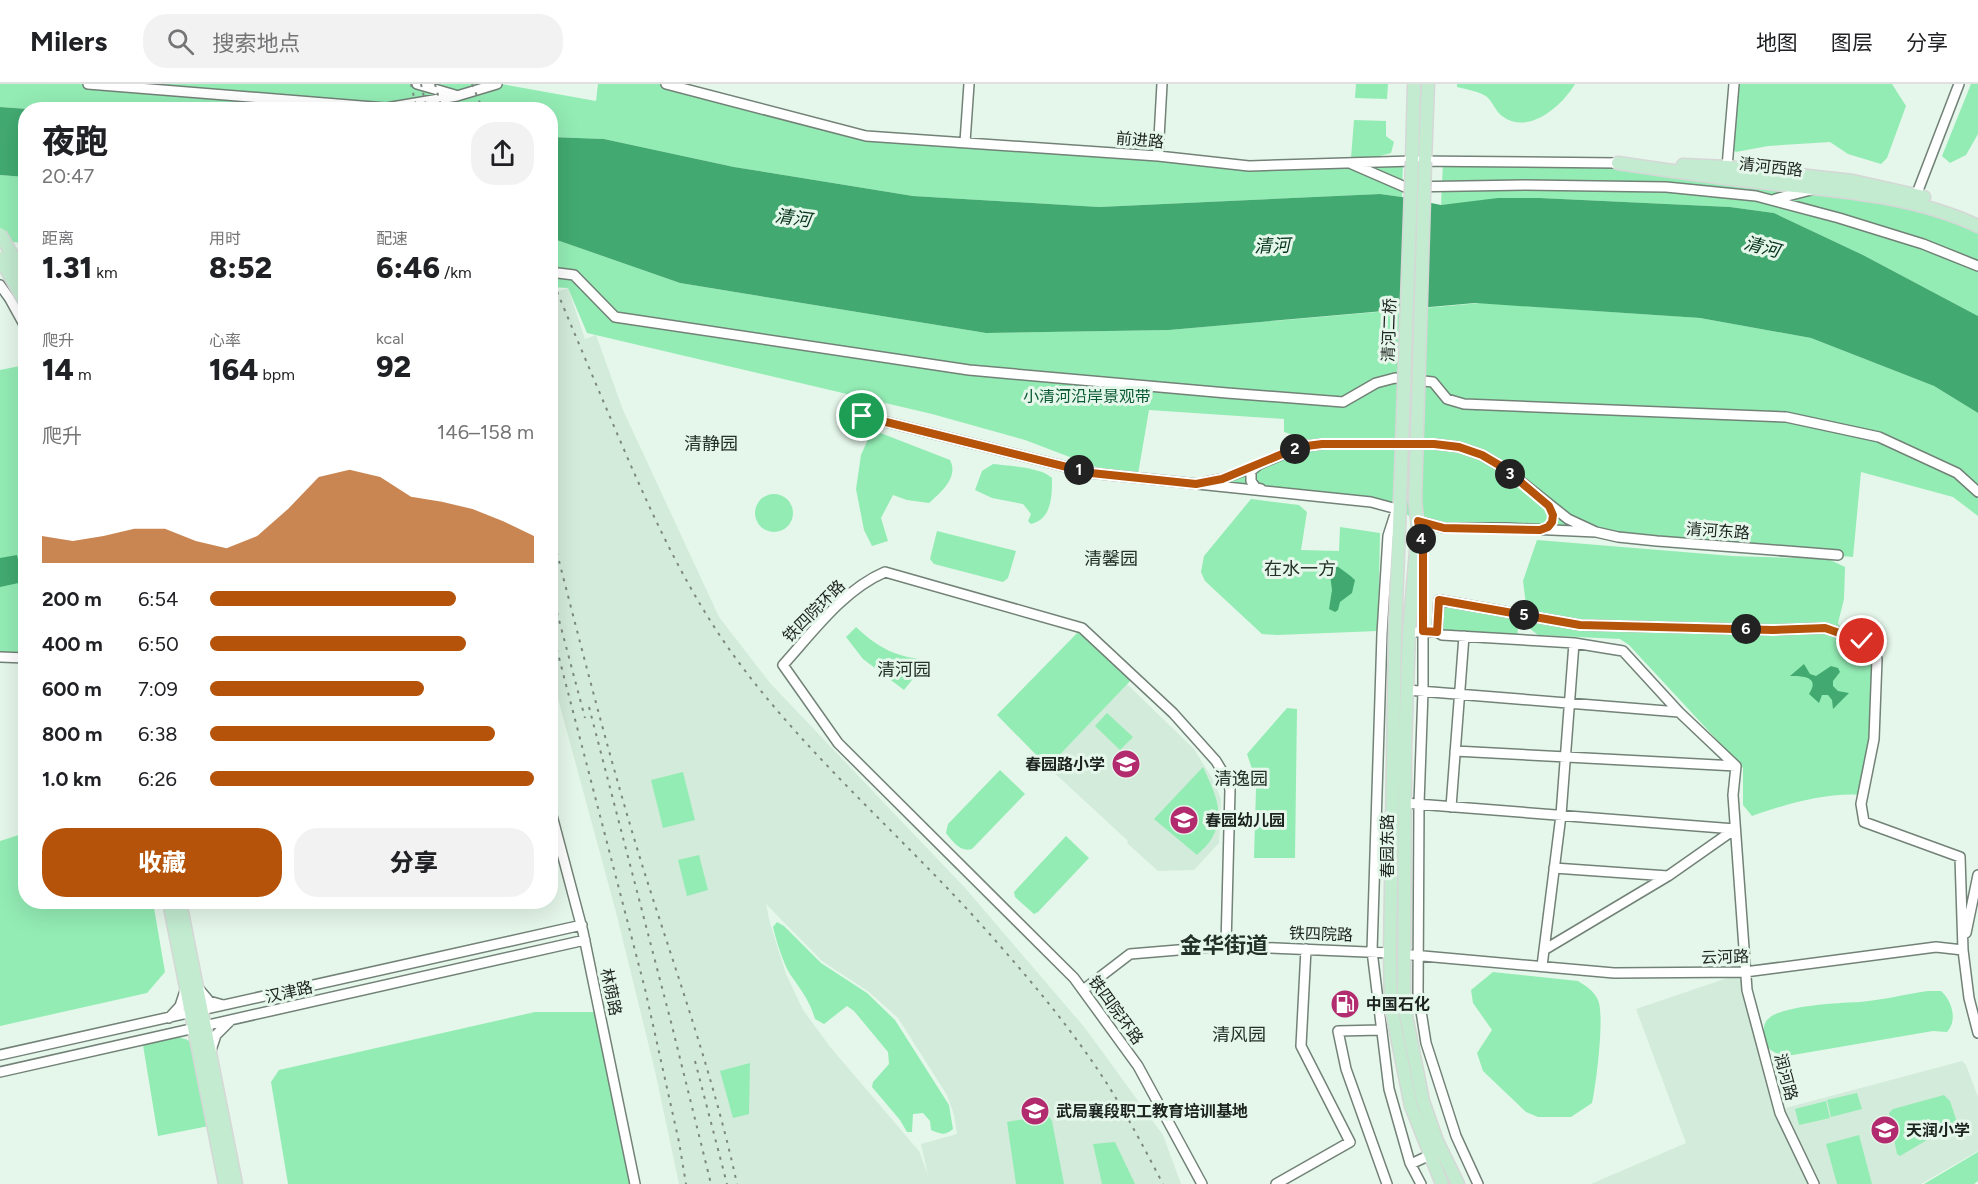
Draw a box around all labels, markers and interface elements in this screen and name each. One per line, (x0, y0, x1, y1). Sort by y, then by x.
search box (143, 14, 563, 68)
text: Milers (30, 24, 107, 58)
icon: search (164, 25, 197, 58)
text: 搜索地点 (212, 30, 300, 57)
text: 地图 (1756, 30, 1798, 55)
text: 图层 (1831, 30, 1873, 55)
text: 分享 (1906, 30, 1948, 55)
text: 夜跑 (42, 122, 108, 161)
button: share (471, 122, 534, 185)
street label: 前进路 (1115, 128, 1165, 152)
street label: 清河西路 (1738, 154, 1804, 180)
text: 20:47 (42, 164, 94, 188)
water label: 清河 (774, 205, 815, 232)
text: 距离 (42, 229, 74, 248)
text: 用时 (209, 229, 241, 248)
text: 配速 (376, 229, 408, 248)
water label: 清河 (1742, 232, 1785, 263)
water label: 清河 (1254, 234, 1293, 258)
text: 1.31 (42, 249, 92, 286)
text: 8:52 (209, 249, 272, 286)
text: 6:46 (376, 249, 440, 286)
text: km (92, 263, 118, 282)
text: /km (440, 263, 472, 282)
street label: 清河二桥 (1378, 298, 1400, 362)
text: kcal (376, 329, 404, 348)
text: 爬升 (42, 331, 74, 350)
text: 心率 (209, 331, 241, 350)
text: 92 (376, 348, 411, 385)
text: 14 (42, 351, 74, 388)
text: 164 (209, 351, 259, 388)
text: m (74, 365, 92, 384)
text: bpm (259, 365, 295, 384)
park label: 小清河沿岸景观带 (1023, 387, 1151, 406)
pin (836, 390, 887, 441)
icon: arrive (845, 399, 878, 432)
text: 146–158 m (437, 420, 534, 444)
text: 爬升 (42, 424, 82, 448)
district label: 清静园 (684, 433, 738, 455)
pin: 2 (1280, 434, 1310, 464)
text: 2 (1290, 439, 1300, 458)
pin: 1 (1064, 455, 1094, 485)
pin: 3 (1495, 459, 1525, 489)
text: 1 (1076, 460, 1082, 479)
text: 3 (1506, 464, 1514, 483)
street label: 清河东路 (1685, 519, 1751, 543)
pin: 4 (1406, 524, 1436, 554)
text: 4 (1416, 529, 1426, 548)
district label: 清馨园 (1084, 548, 1138, 570)
district label: 在水一方 (1264, 558, 1336, 580)
street label: 铁四院环路 (779, 576, 849, 646)
text: 200 m (42, 587, 102, 611)
text: 6:54 (138, 587, 178, 611)
pin: 5 (1509, 600, 1539, 630)
text: 5 (1519, 605, 1529, 624)
pin: 6 (1731, 614, 1761, 644)
pin (1836, 615, 1887, 666)
text: 6 (1741, 619, 1751, 638)
icon: check (1845, 624, 1878, 657)
text: 400 m (42, 632, 103, 656)
text: 6:50 (138, 632, 179, 656)
district label: 清河园 (877, 659, 931, 681)
text: 600 m (42, 677, 102, 701)
text: 7:09 (138, 677, 178, 701)
text: 800 m (42, 722, 102, 746)
text: 6:38 (138, 722, 178, 746)
school or university icon: 春园路小学 (1110, 748, 1142, 780)
place label: 春园路小学 (1025, 755, 1105, 774)
text: 1.0 km (42, 767, 101, 791)
text: 6:26 (138, 767, 177, 791)
district label: 清逸园 (1214, 768, 1268, 790)
school or university icon: 春园幼儿园 (1168, 804, 1200, 836)
place label: 春园幼儿园 (1205, 811, 1285, 830)
street label: 春园东路 (1378, 814, 1397, 878)
button: 收藏 (42, 828, 282, 897)
button: 分享 (294, 828, 534, 897)
street label: 铁四院路 (1289, 923, 1353, 945)
district label: 金华街道 (1180, 932, 1268, 959)
street label: 云河路 (1701, 947, 1749, 967)
street label: 林荫路 (597, 967, 625, 1017)
street label: 铁四院环路 (1085, 972, 1147, 1048)
street label: 汉津路 (263, 977, 315, 1007)
fuel station icon: 中国石化 (1329, 988, 1361, 1020)
place label: 中国石化 (1366, 995, 1430, 1014)
district label: 清风园 (1212, 1024, 1266, 1046)
street label: 润河路 (1771, 1051, 1801, 1103)
school or university icon: 武局襄段职工教育培训基地 (1019, 1095, 1051, 1127)
place label: 武局襄段职工教育培训基地 (1056, 1102, 1248, 1121)
school or university icon: 天润小学 (1869, 1114, 1901, 1146)
place label: 天润小学 (1906, 1121, 1970, 1140)

